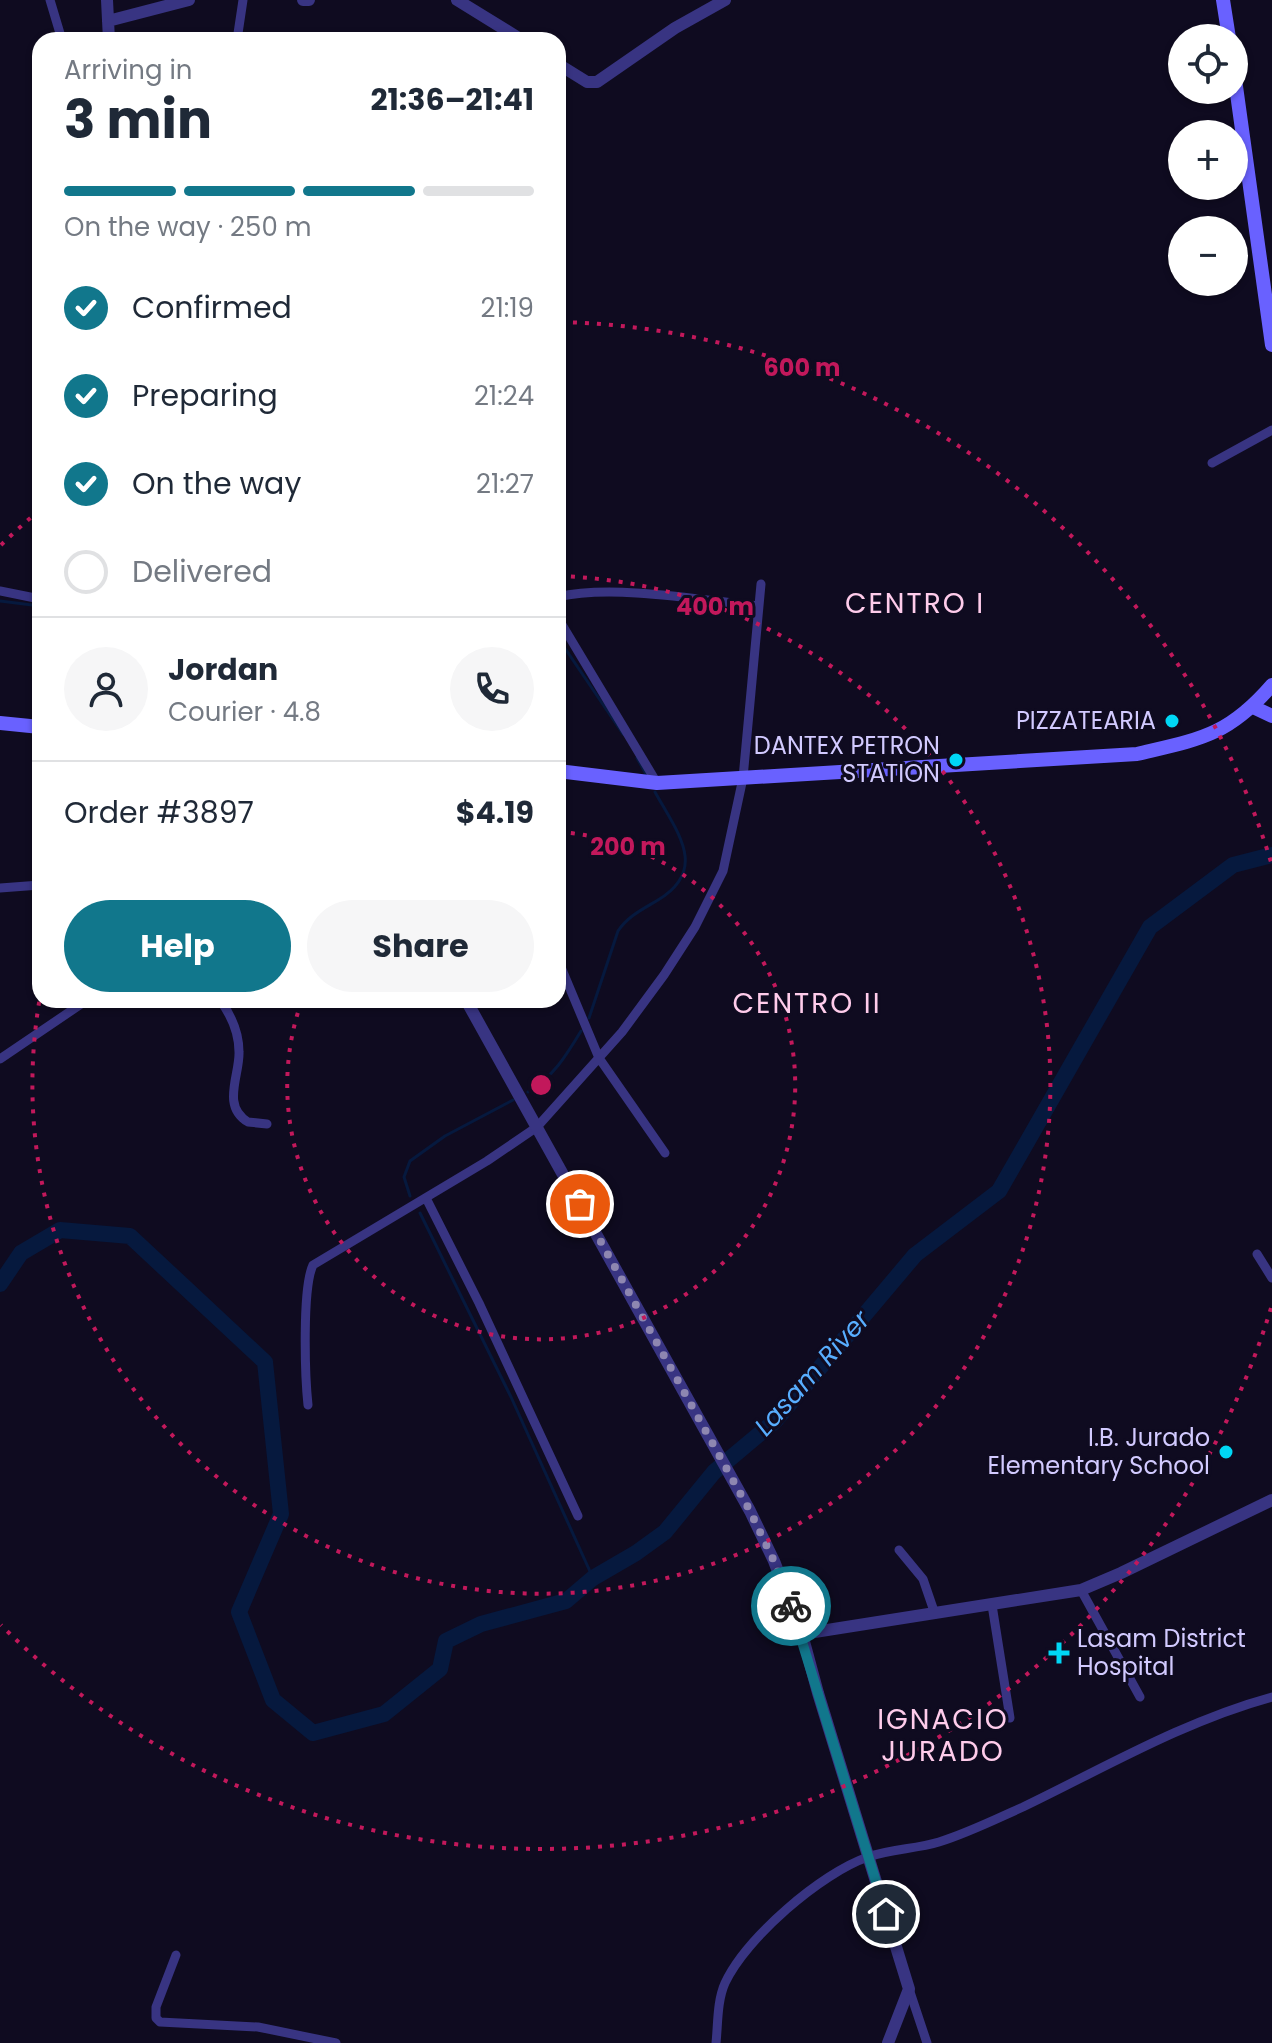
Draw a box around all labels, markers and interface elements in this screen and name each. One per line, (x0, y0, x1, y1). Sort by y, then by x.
map controls (1168, 24, 1248, 296)
button: locate (1168, 24, 1248, 104)
text: Arriving in (64, 52, 193, 88)
text: 21:36–21:41 (370, 78, 534, 121)
text: 3 min (64, 83, 212, 156)
button: + (1168, 120, 1248, 200)
text: On the way · 250 m (64, 209, 311, 245)
button: − (1168, 216, 1248, 296)
icon: check (64, 286, 108, 330)
text: Confirmed (132, 286, 292, 329)
text: 21:19 (480, 290, 534, 326)
text: 600 m (763, 351, 841, 384)
icon: check (64, 374, 108, 418)
text: Preparing (132, 374, 278, 417)
text: 21:24 (474, 378, 534, 414)
icon: check (64, 462, 108, 506)
text: On the way (132, 462, 301, 505)
text: 21:27 (476, 466, 534, 502)
text: Delivered (132, 550, 272, 593)
district label: CENTRO I (845, 584, 985, 623)
text: 400 m (676, 590, 754, 623)
button: person (64, 647, 148, 731)
button: phone (450, 647, 534, 731)
text: Jordan (168, 648, 278, 691)
text: Courier · 4.8 (168, 694, 321, 730)
place label: PIZZATEARIA (1016, 704, 1156, 737)
marker: PIZZATEARIA (1163, 712, 1181, 730)
place label: DANTEX PETRON STATION (754, 729, 940, 790)
marker: DANTEX PETRON STATION (947, 751, 965, 769)
text: Order #3897 (64, 791, 254, 834)
text: $4.19 (456, 791, 534, 834)
text: 200 m (590, 830, 666, 863)
button: Help (64, 900, 291, 992)
button: Share (307, 900, 534, 992)
district label: CENTRO II (732, 984, 882, 1023)
centre of rings (527, 1071, 555, 1099)
pin (546, 1170, 614, 1238)
icon: bag (558, 1182, 602, 1226)
water label: Lasam River (746, 1302, 879, 1443)
place label: I.B. Jurado Elementary School (987, 1421, 1210, 1482)
marker: I.B. Jurado Elementary School (1217, 1443, 1235, 1461)
courier (751, 1566, 831, 1646)
icon: bike (769, 1584, 813, 1628)
place label: Lasam District Hospital (1077, 1622, 1246, 1683)
marker: Lasam District Hospital (1048, 1642, 1070, 1664)
district label: IGNACIO JURADO (877, 1700, 1009, 1771)
pin (852, 1880, 920, 1948)
icon: home (864, 1892, 908, 1936)

